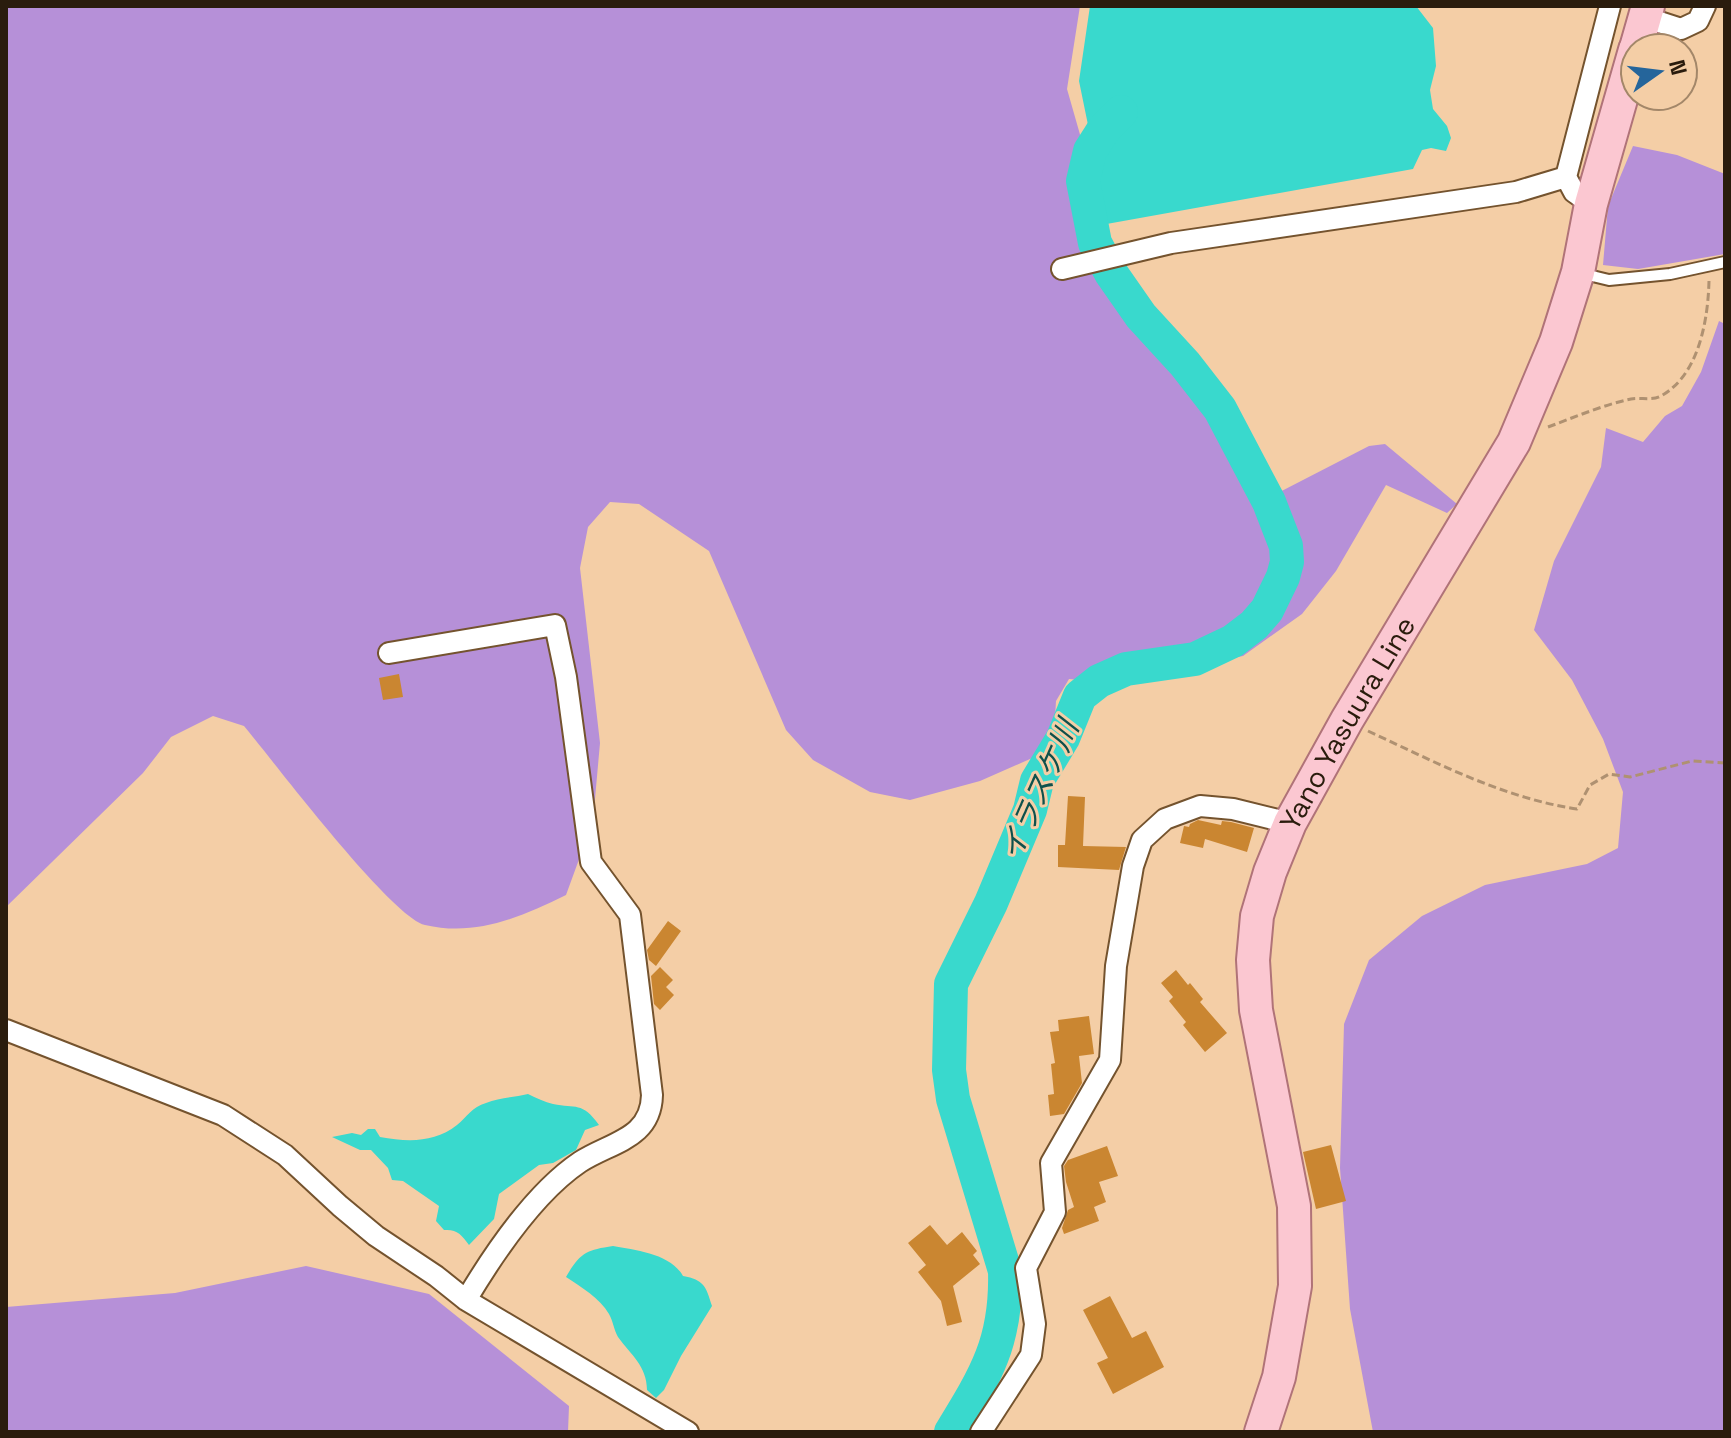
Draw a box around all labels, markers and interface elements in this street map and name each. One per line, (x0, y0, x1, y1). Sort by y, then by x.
north arrow (1619, 32, 1699, 112)
text: N (1663, 57, 1694, 78)
street label: Yano Yasuura Line (1271, 610, 1423, 837)
water label: イラスケ川 (991, 711, 1088, 866)

